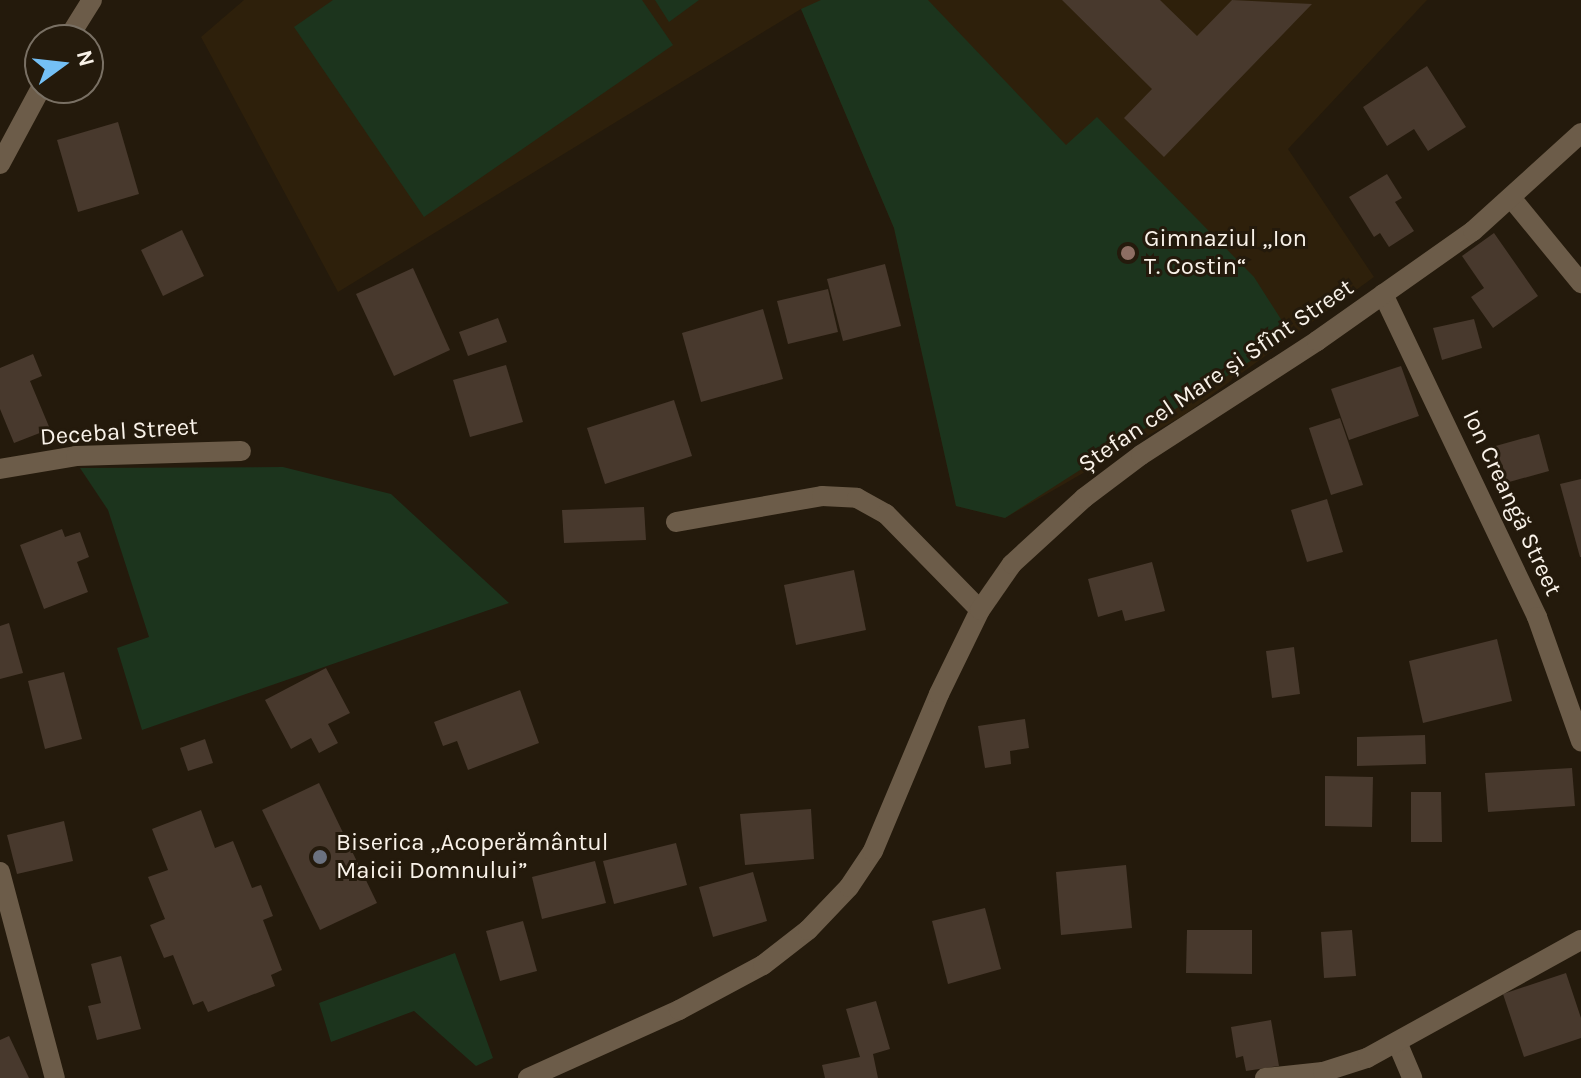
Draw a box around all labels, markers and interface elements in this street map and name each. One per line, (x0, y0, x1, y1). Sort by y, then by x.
north arrow (24, 24, 104, 104)
text: N (71, 47, 100, 69)
place label: Gimnaziul „Ion T. Costin“ (1144, 225, 1307, 281)
marker: Gimnaziul „Ion T. Costin“ (1119, 244, 1137, 262)
street label: Ștefan cel Mare și Sfînt Street (1073, 273, 1359, 479)
street label: Ion Creangă Street (1456, 405, 1568, 601)
street label: Decebal Street (39, 412, 199, 452)
place label: Biserica „Acoperământul Maicii Domnului” (336, 829, 609, 885)
marker: Biserica „Acoperământul Maicii Domnului” (311, 848, 329, 866)

